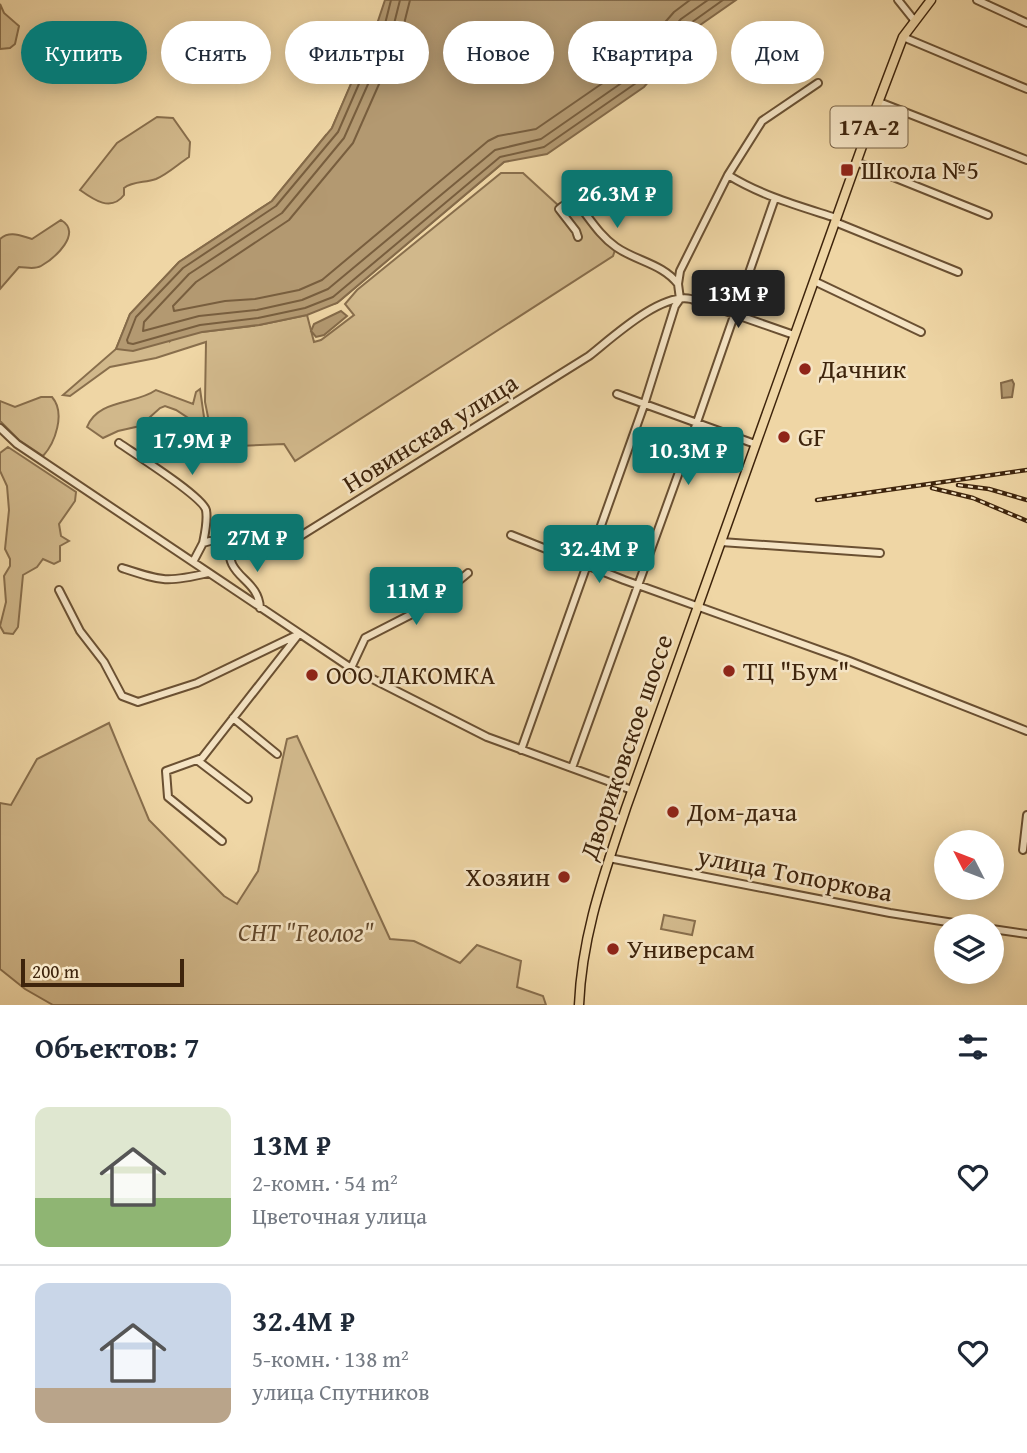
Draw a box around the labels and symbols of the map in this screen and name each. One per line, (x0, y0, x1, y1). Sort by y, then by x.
road number: 17А-2 (830, 106, 908, 148)
place label: Школа №5 (861, 150, 979, 189)
marker: Школа №5 (839, 162, 855, 178)
pin: 26.3M ₽ (552, 170, 682, 230)
pin: 13M ₽ (689, 270, 787, 330)
place label: Дачник (818, 349, 906, 388)
marker: Дачник (797, 361, 813, 377)
street label: Новинская улица (334, 363, 526, 502)
place label: GF (798, 417, 826, 456)
pin: 17.9M ₽ (127, 418, 257, 477)
pin: 10.3M ₽ (623, 428, 753, 487)
marker: GF (776, 429, 792, 445)
pin: 27M ₽ (208, 514, 306, 574)
pin: 32.4M ₽ (534, 526, 664, 585)
pin: 11M ₽ (367, 568, 465, 627)
street label: Двориковское шоссе (568, 629, 682, 866)
place label: ТЦ "Бум" (743, 651, 849, 690)
place label: ООО ЛАКОМКА (326, 655, 495, 694)
marker: ТЦ "Бум" (721, 663, 737, 679)
marker: ООО ЛАКОМКА (304, 667, 320, 683)
place label: Дом-дача (686, 792, 798, 831)
marker: Дом-дача (665, 804, 681, 820)
north arrow (934, 830, 1004, 900)
street label: улица Топоркова (693, 835, 896, 912)
place label: Хозяин (466, 857, 550, 896)
marker: Хозяин (556, 869, 572, 885)
park label: СНТ "Геолог" (238, 912, 374, 951)
place label: Универсам (627, 929, 755, 968)
marker: Универсам (605, 941, 621, 957)
scale bar (21, 956, 184, 988)

